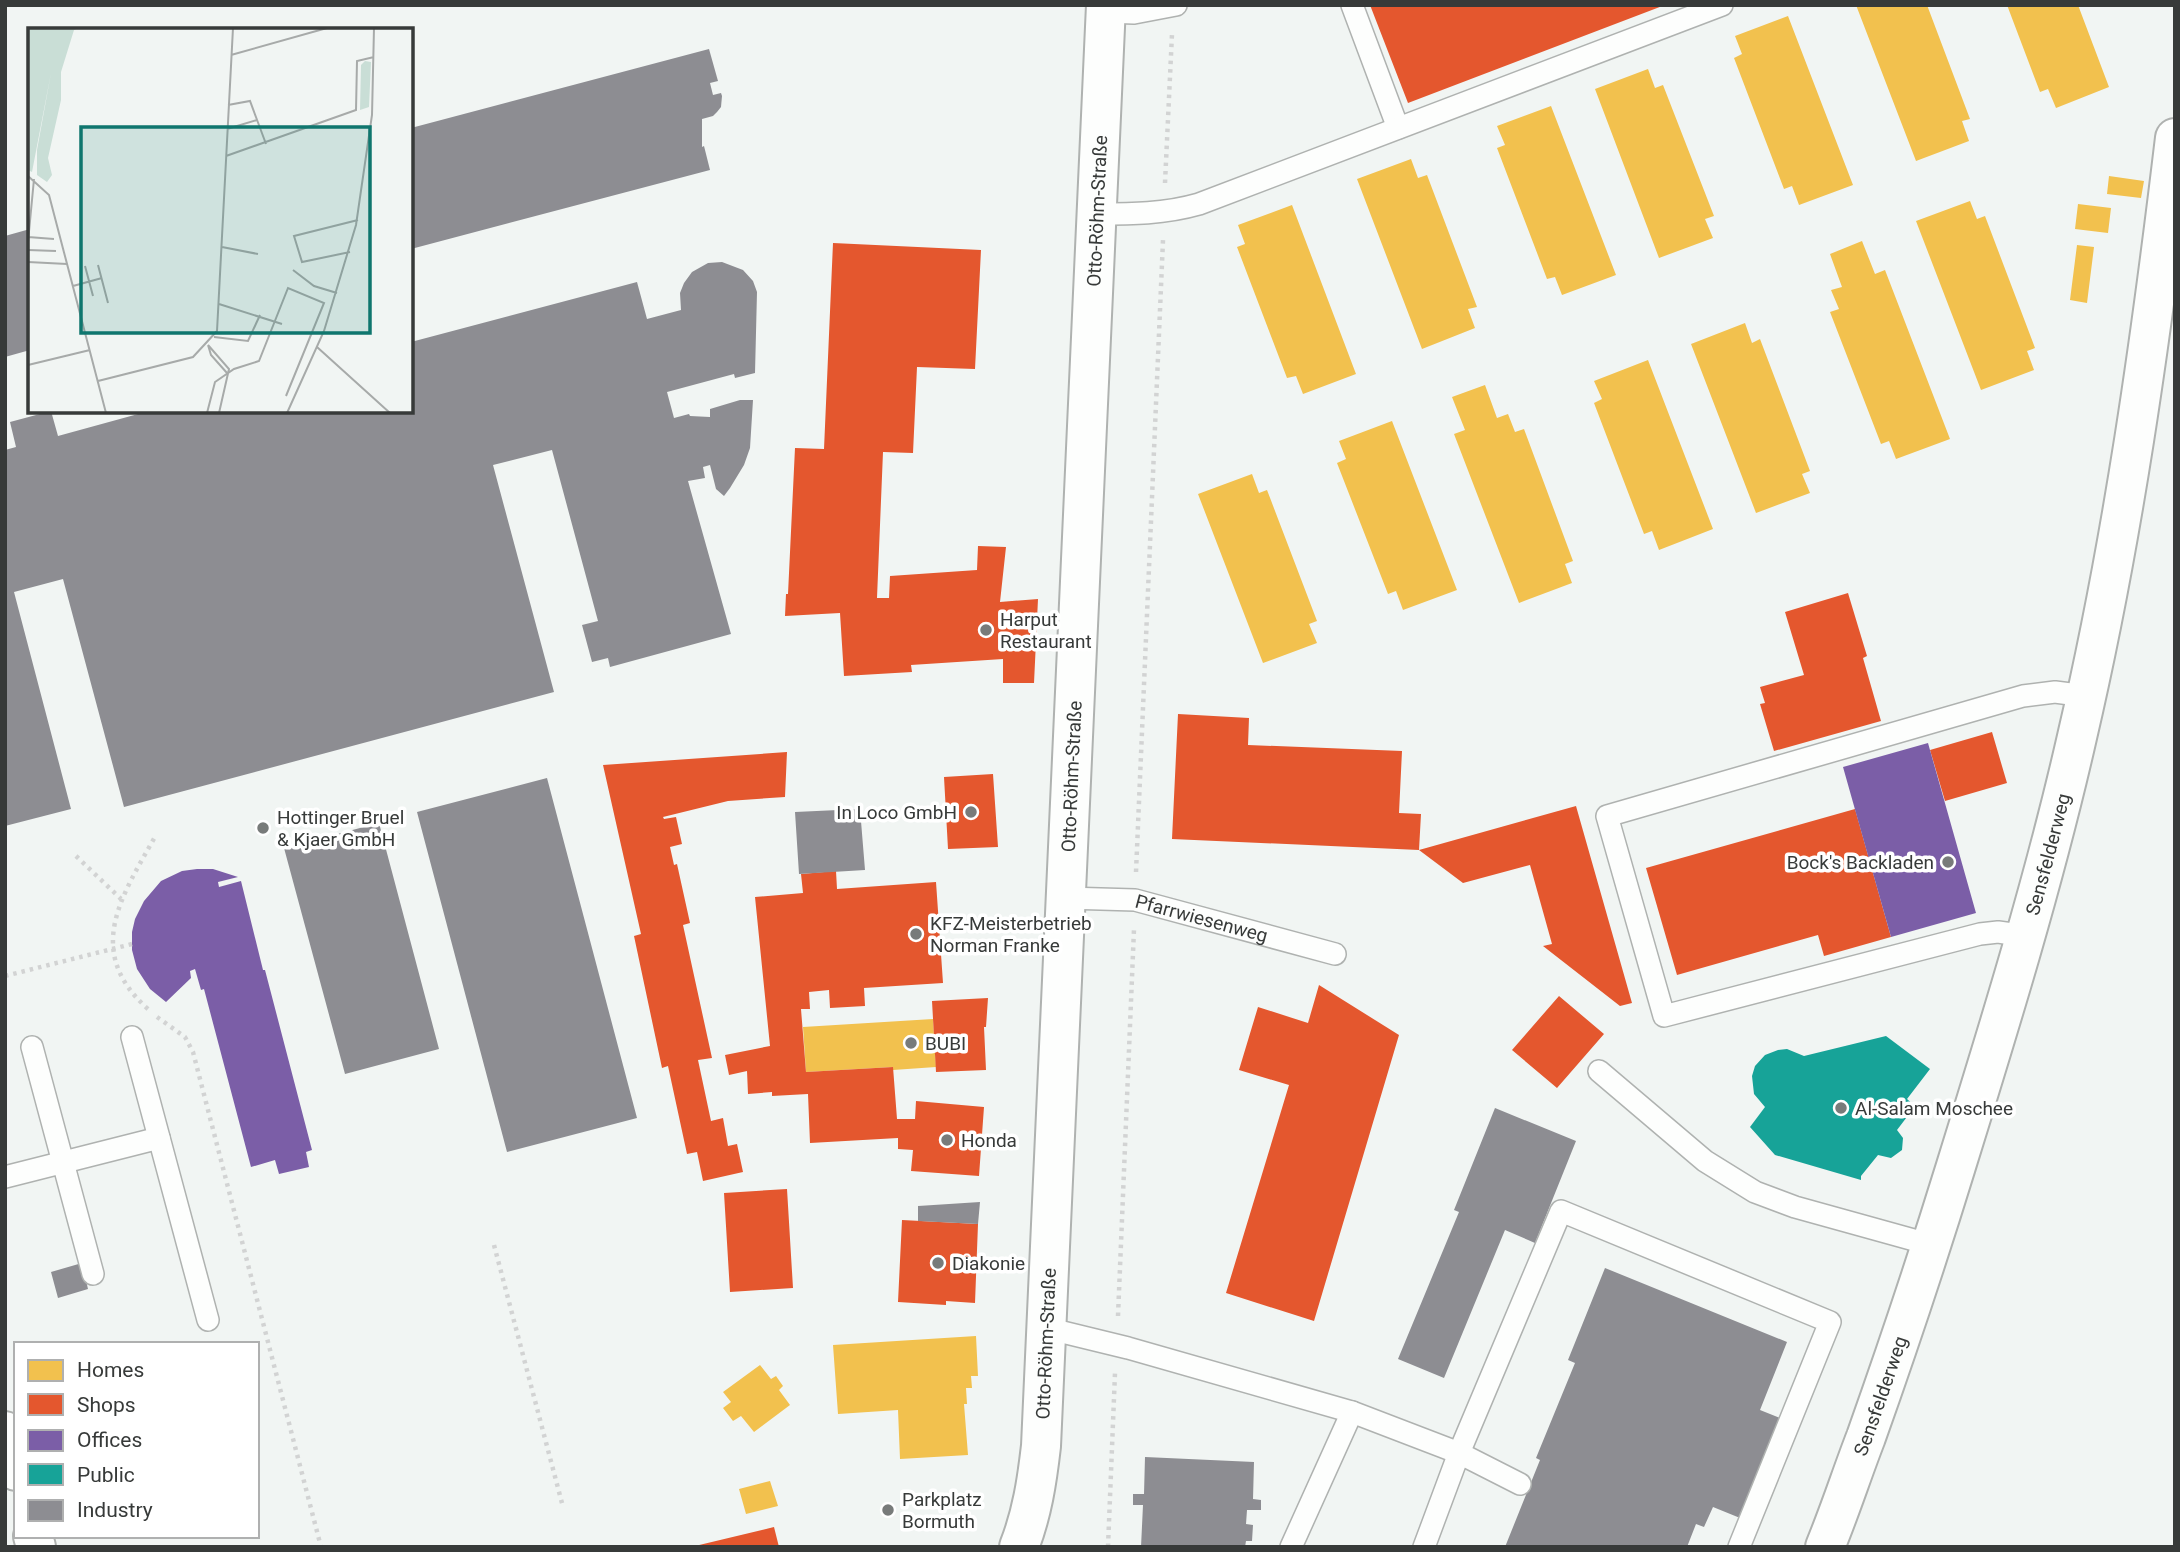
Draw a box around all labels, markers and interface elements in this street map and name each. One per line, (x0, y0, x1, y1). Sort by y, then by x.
inset map (28, 28, 413, 413)
street label: Otto-Röhm-Straße (1082, 135, 1112, 287)
place label: Harput Restaurant (1000, 608, 1092, 653)
marker: Harput Restaurant (978, 622, 994, 638)
street label: Otto-Röhm-Straße (1057, 700, 1087, 853)
street label: Sensfelderweg (2021, 791, 2075, 918)
place label: In Loco GmbH (836, 801, 957, 824)
marker: In Loco GmbH (963, 804, 979, 820)
place label: Hottinger Bruel & Kjaer GmbH (277, 806, 404, 851)
marker: Hottinger Bruel & Kjaer GmbH (255, 820, 271, 836)
place label: Bock's Backladen (1787, 851, 1934, 874)
marker: Bock's Backladen (1940, 854, 1956, 870)
street label: Pfarrwiesenweg (1133, 890, 1270, 947)
place label: KFZ-Meisterbetrieb Norman Franke (930, 912, 1092, 957)
marker: KFZ-Meisterbetrieb Norman Franke (908, 926, 924, 942)
place label: BUBI (925, 1032, 966, 1055)
marker: BUBI (903, 1035, 919, 1051)
place label: Al-Salam Moschee (1855, 1097, 2013, 1120)
marker: Al-Salam Moschee (1833, 1100, 1849, 1116)
place label: Honda (961, 1129, 1017, 1152)
marker: Honda (939, 1132, 955, 1148)
place label: Diakonie (952, 1252, 1025, 1275)
marker: Diakonie (930, 1255, 946, 1271)
street label: Otto-Röhm-Straße (1031, 1267, 1061, 1420)
street label: Sensfelderweg (1849, 1333, 1912, 1459)
legend (14, 1342, 259, 1538)
text: Homes (77, 1358, 144, 1382)
text: Shops (77, 1393, 136, 1417)
text: Offices (77, 1428, 142, 1452)
text: Public (77, 1463, 135, 1487)
place label: Parkplatz Bormuth (902, 1488, 982, 1533)
text: Industry (77, 1498, 153, 1522)
marker: Parkplatz Bormuth (880, 1502, 896, 1518)

